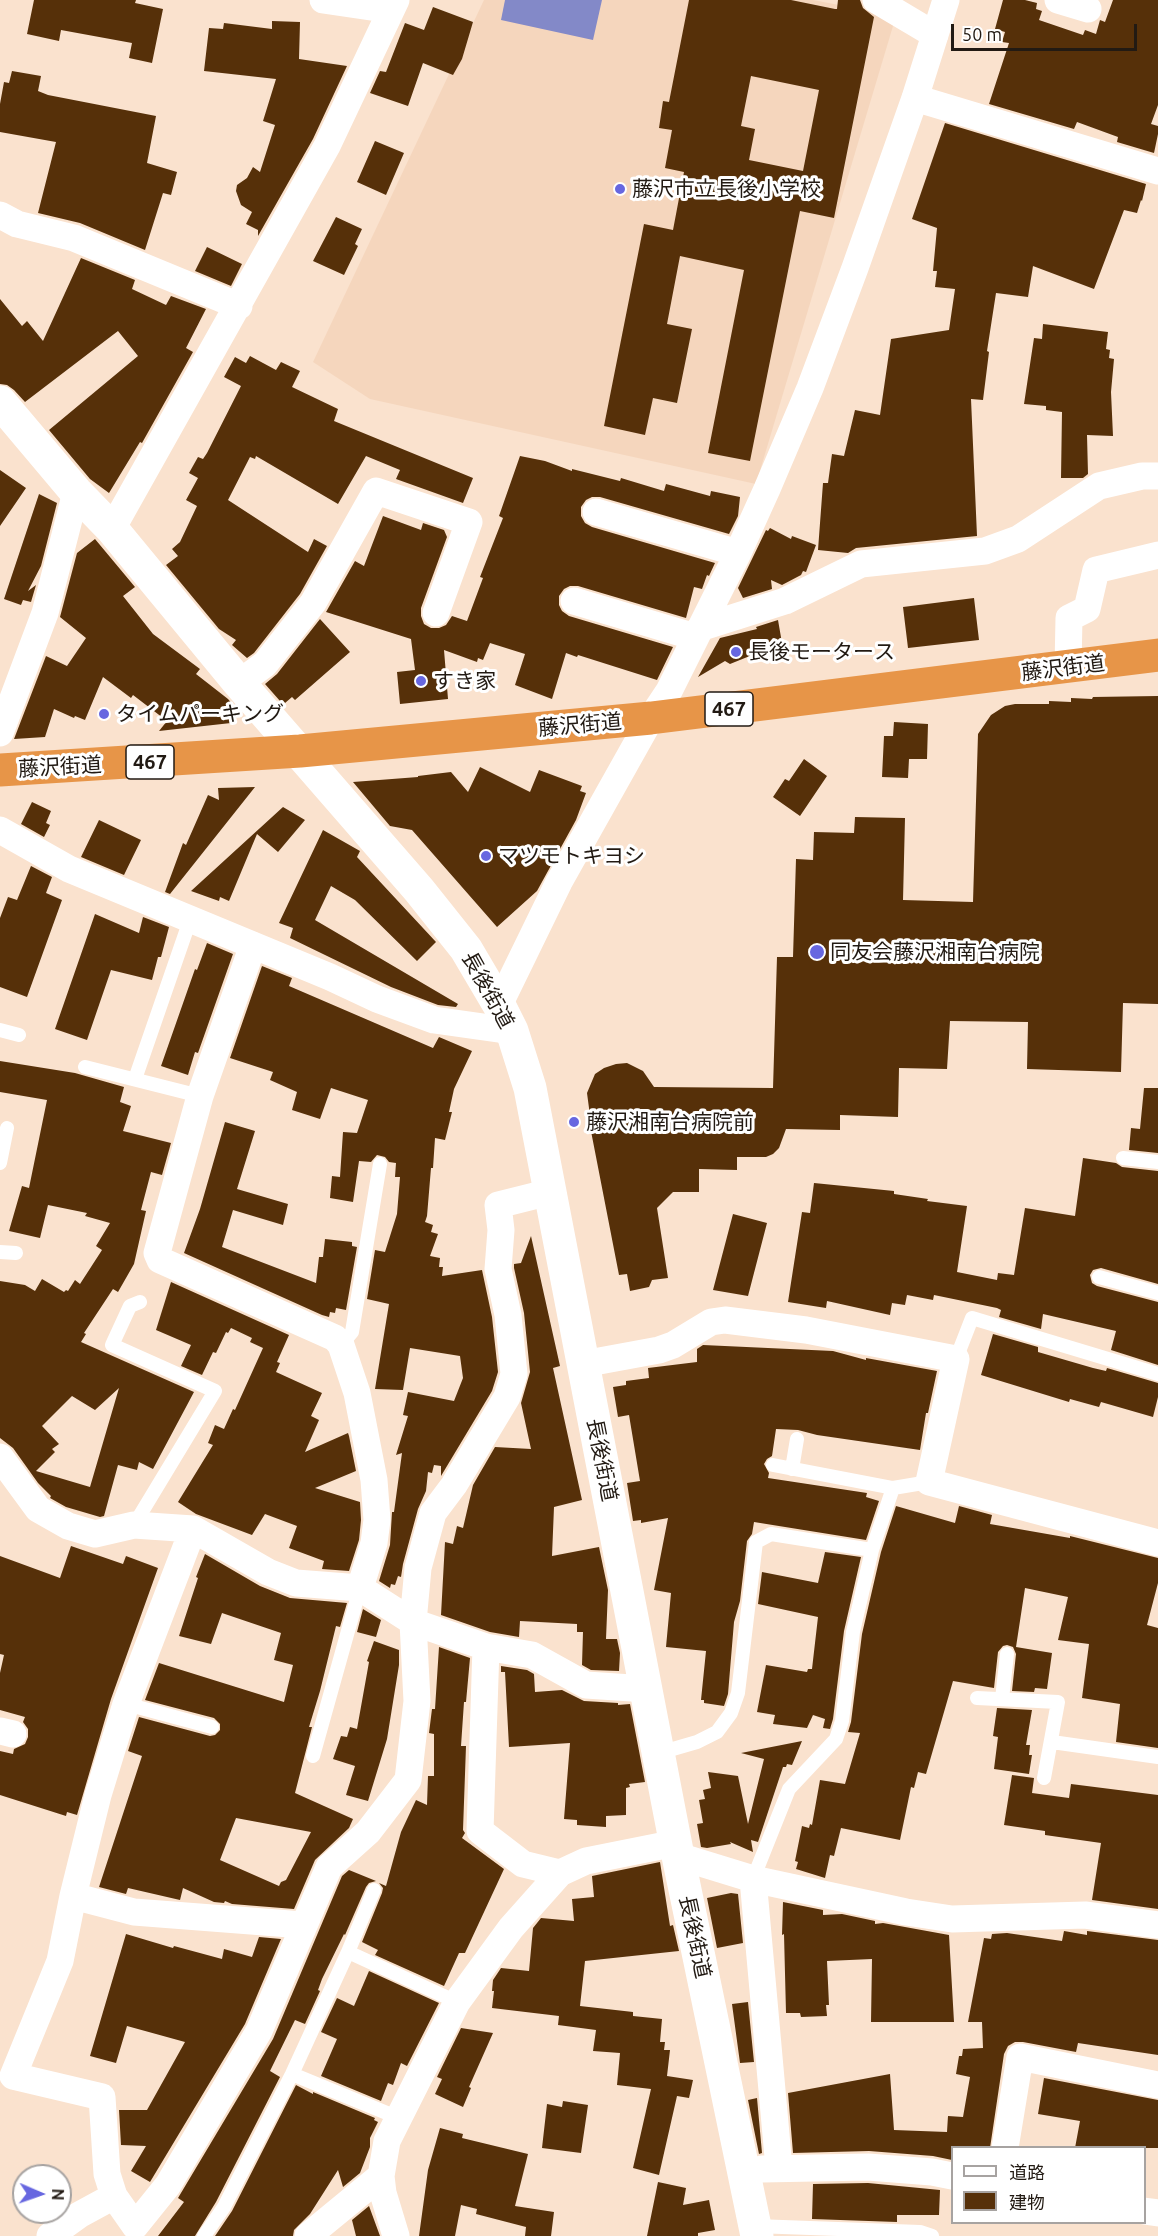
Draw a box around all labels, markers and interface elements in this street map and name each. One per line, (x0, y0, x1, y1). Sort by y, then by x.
scale bar (954, 12, 1140, 50)
text: 50 m (962, 24, 1002, 44)
place label: 藤沢市立長後小学校 (632, 176, 821, 202)
marker: 藤沢市立長後小学校 (613, 182, 627, 196)
place label: 長後モータース (748, 639, 895, 665)
marker: 長後モータース (729, 645, 743, 659)
street label: 藤沢街道 (1020, 650, 1106, 686)
place label: すき家 (433, 668, 496, 694)
marker: すき家 (414, 674, 428, 688)
road number: 467 (705, 692, 753, 726)
place label: タイムパーキング (116, 701, 284, 727)
marker: タイムパーキング (97, 707, 111, 721)
street label: 藤沢街道 (537, 709, 623, 741)
road number: 467 (126, 745, 174, 779)
street label: 藤沢街道 (17, 752, 103, 782)
place label: マツモトキヨシ (498, 843, 645, 869)
marker: マツモトキヨシ (479, 849, 493, 863)
place label: 同友会藤沢湘南台病院 (830, 939, 1040, 965)
marker: 同友会藤沢湘南台病院 (808, 943, 826, 961)
street label: 長後街道 (457, 947, 519, 1033)
place label: 藤沢湘南台病院前 (586, 1109, 754, 1135)
marker: 藤沢湘南台病院前 (567, 1115, 581, 1129)
street label: 長後街道 (582, 1416, 622, 1504)
street label: 長後街道 (674, 1893, 716, 1981)
legend (951, 2146, 1146, 2224)
text: 道路 (1009, 2162, 1045, 2182)
north arrow (12, 2164, 72, 2224)
text: N (49, 2188, 67, 2201)
text: 建物 (1009, 2192, 1045, 2212)

